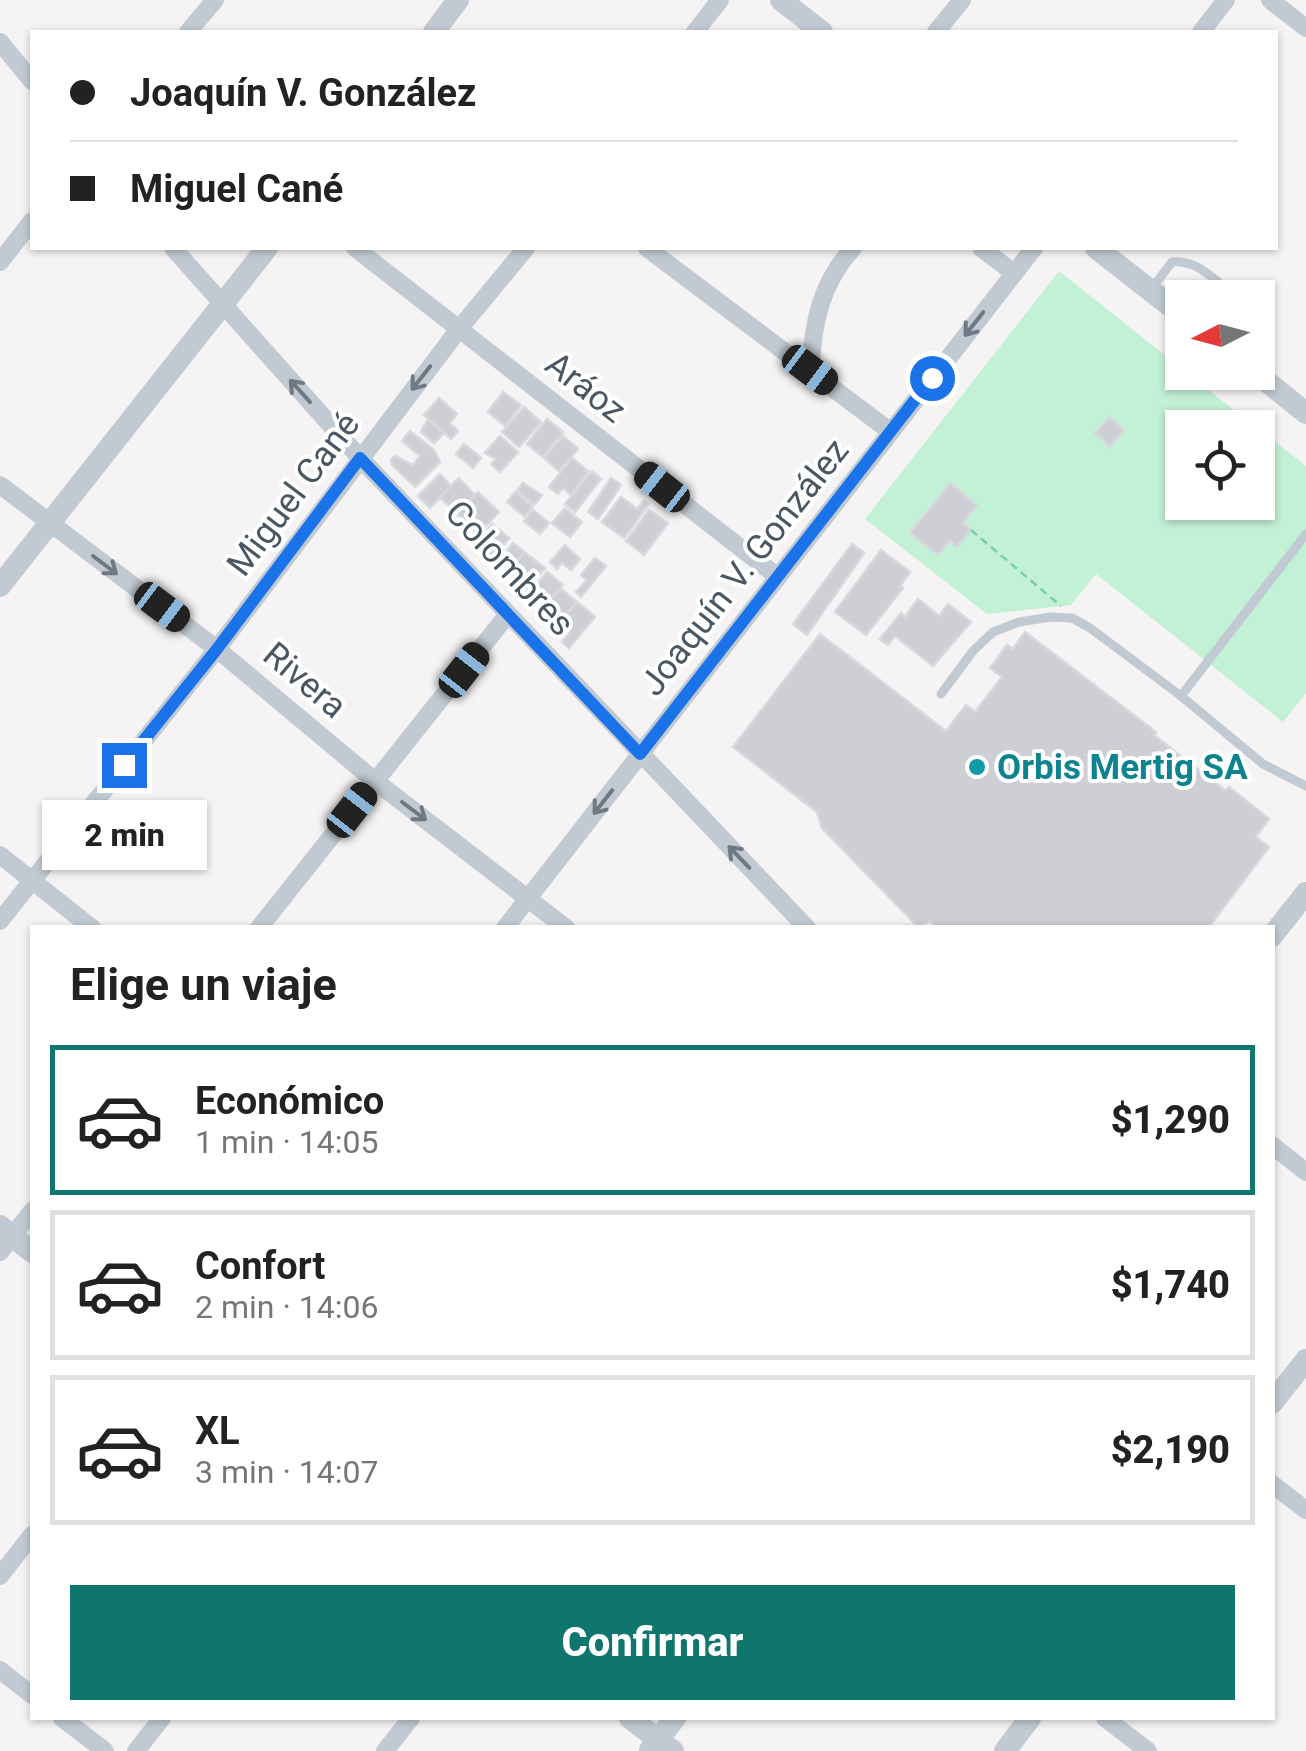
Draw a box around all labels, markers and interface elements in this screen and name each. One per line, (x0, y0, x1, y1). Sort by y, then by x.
text: Joaquín V. González (130, 71, 476, 115)
text: Miguel Cané (130, 167, 343, 211)
north arrow (1165, 280, 1275, 390)
map controls (1165, 280, 1275, 520)
one-way arrow (963, 311, 985, 337)
car (777, 340, 843, 400)
street label: Aráoz (538, 344, 634, 431)
route start (910, 356, 955, 401)
one-way arrow (411, 364, 432, 391)
one-way arrow (289, 379, 312, 404)
street label: Miguel Cané (219, 405, 368, 584)
button: locate (1165, 410, 1275, 520)
street label: Joaquín V. González (631, 431, 857, 704)
car (629, 457, 695, 517)
street label: Colombres (437, 492, 583, 644)
one-way arrow (91, 554, 118, 575)
car (129, 577, 195, 637)
street label: Rivera (255, 634, 354, 727)
car (434, 637, 494, 703)
route end (102, 743, 147, 788)
place label: Orbis Mertig SA (997, 747, 1248, 788)
marker: Orbis Mertig SA (966, 756, 988, 778)
car (322, 777, 382, 843)
one-way arrow (592, 788, 613, 815)
callout: 2 min (42, 800, 206, 870)
one-way arrow (400, 800, 427, 821)
text: 2 min (84, 816, 165, 854)
one-way arrow (728, 845, 751, 870)
text: Elige un viaje (70, 958, 337, 1011)
icon: car (75, 1075, 165, 1165)
text: Económico (195, 1079, 384, 1123)
text: $1,290 (1111, 1098, 1230, 1142)
text: 1 min · 14:05 (195, 1123, 378, 1161)
icon: car (75, 1240, 165, 1330)
text: Confort (195, 1244, 325, 1288)
text: $1,740 (1111, 1263, 1230, 1307)
text: 2 min · 14:06 (195, 1288, 378, 1326)
icon: car (75, 1405, 165, 1495)
text: XL (195, 1409, 240, 1453)
text: $2,190 (1111, 1428, 1230, 1472)
text: 3 min · 14:07 (195, 1453, 378, 1491)
button: Confirmar (70, 1585, 1235, 1700)

